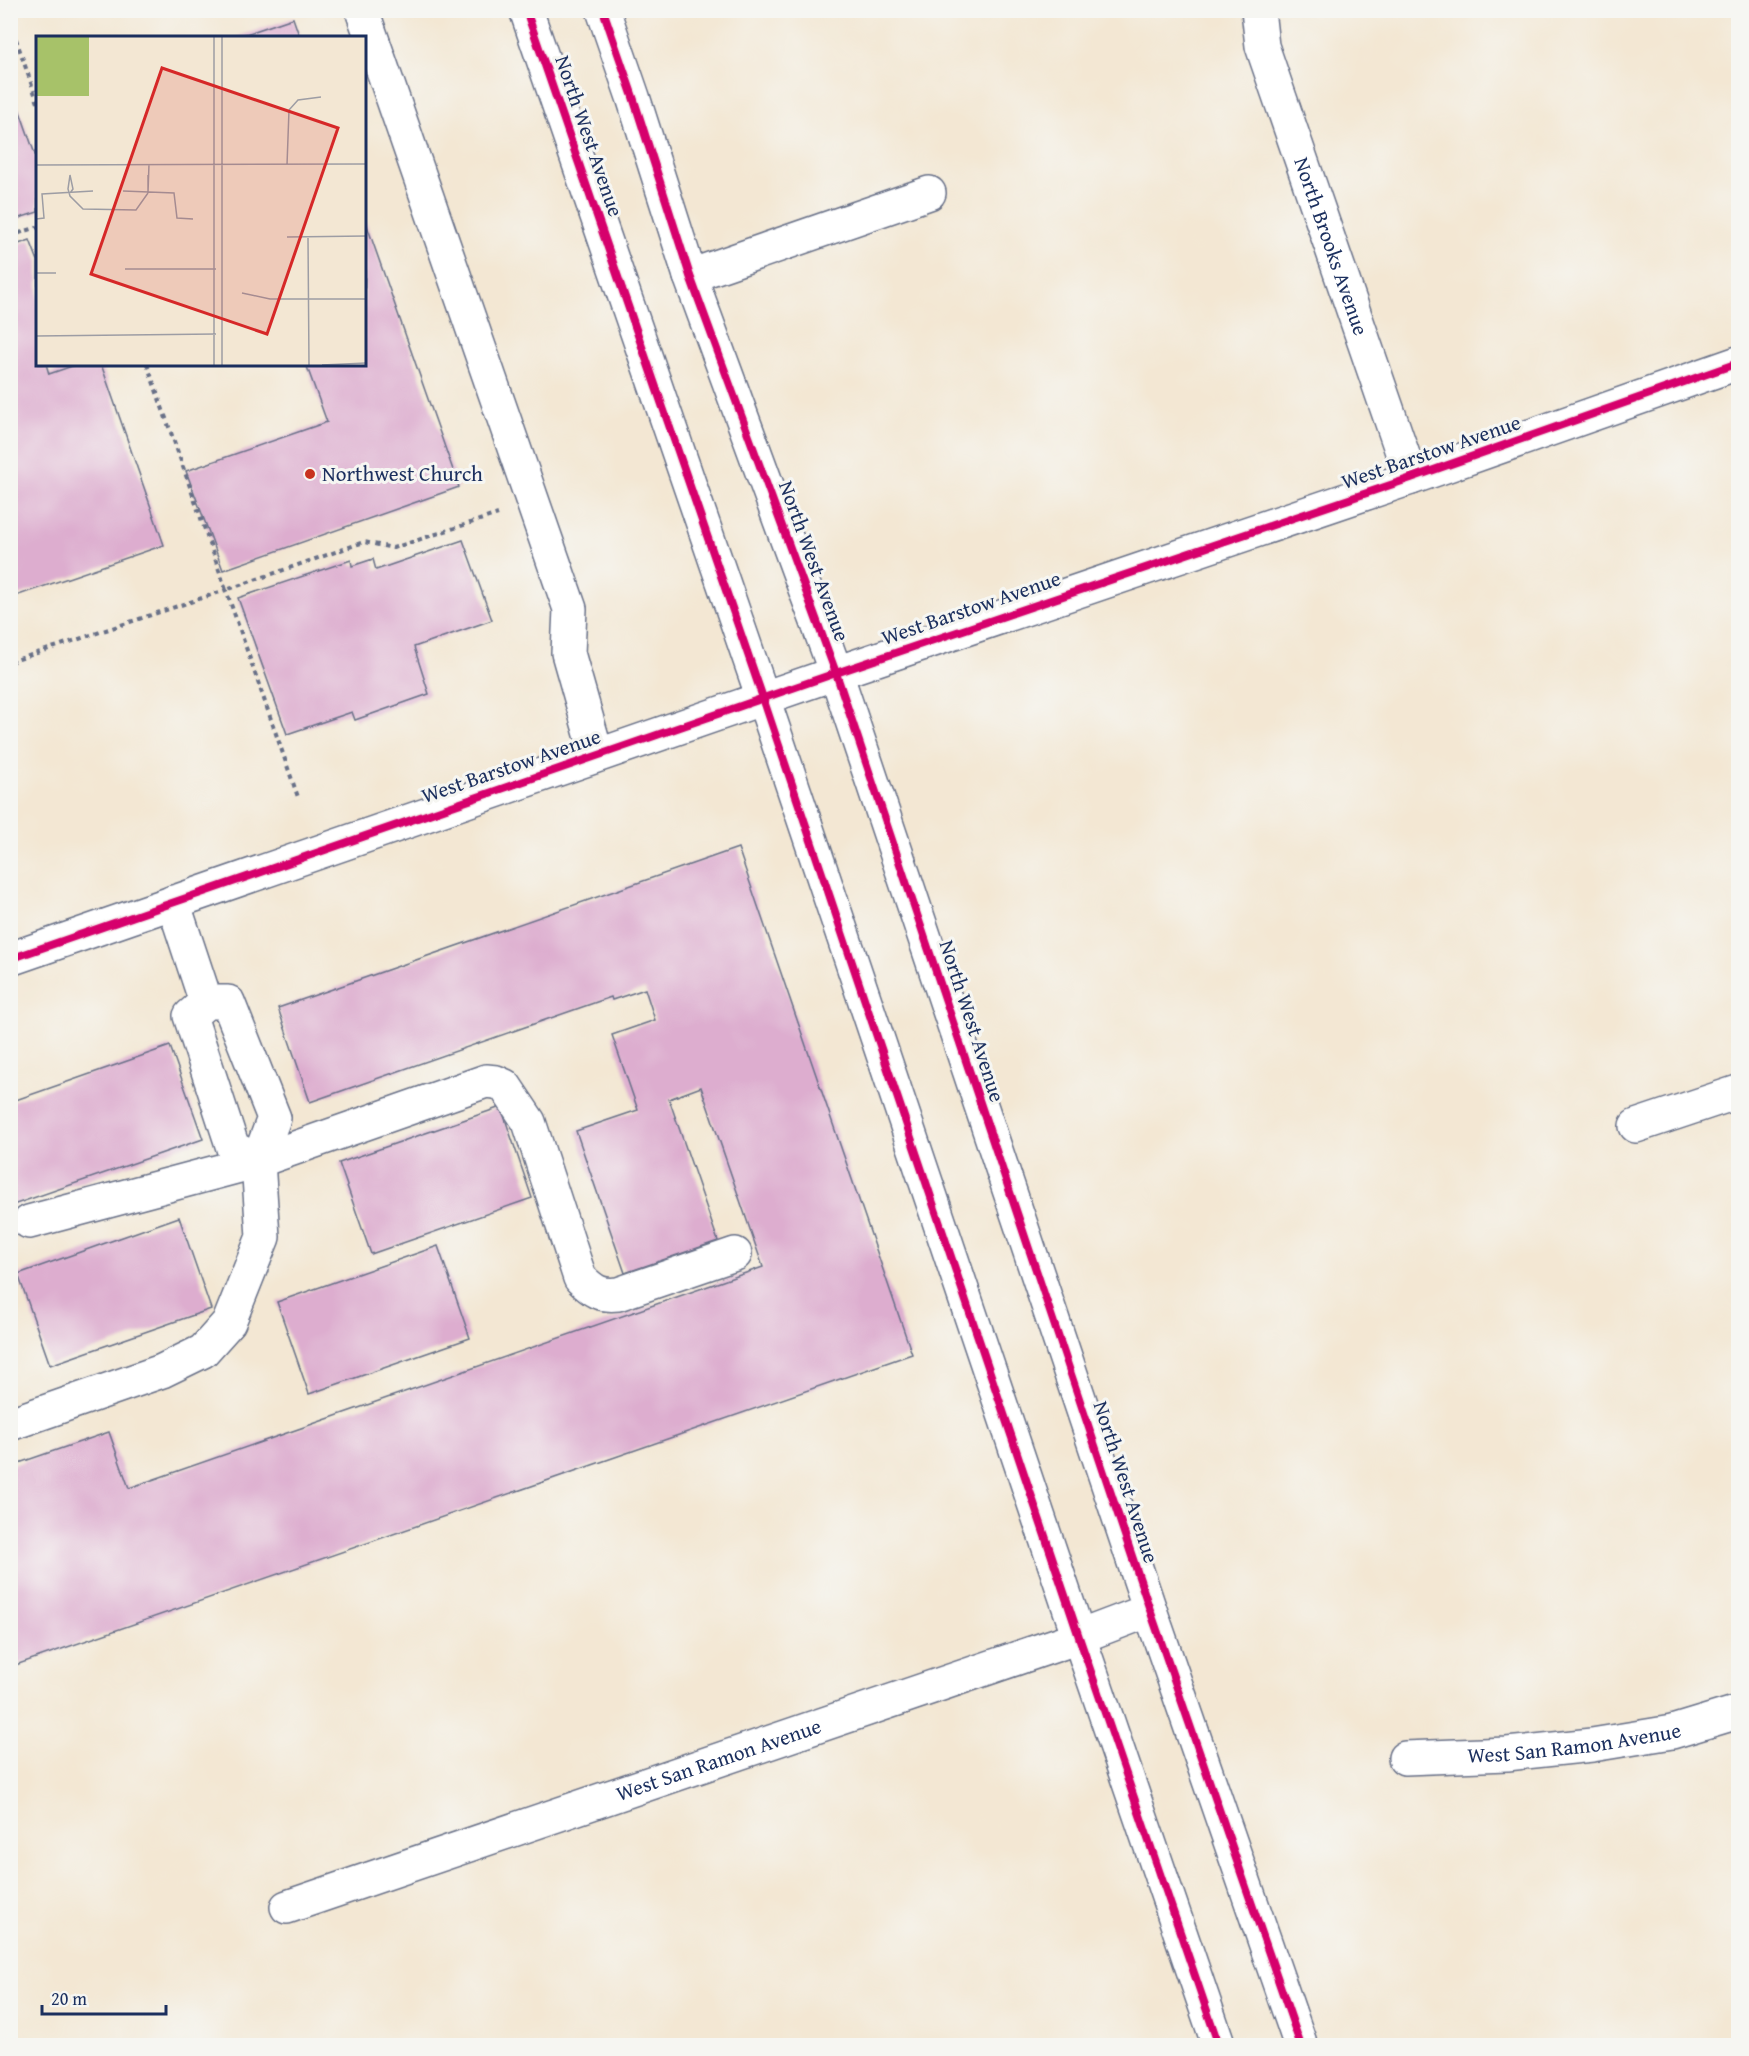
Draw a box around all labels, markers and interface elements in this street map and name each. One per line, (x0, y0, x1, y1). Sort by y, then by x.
inset map (36, 36, 366, 366)
street label: North West Avenue (547, 51, 632, 221)
street label: North Brooks Avenue (1286, 153, 1377, 340)
street label: West Barstow Avenue (1337, 406, 1525, 497)
place label: Northwest Church (322, 458, 483, 489)
marker: Northwest Church (303, 467, 317, 481)
street label: North West Avenue (771, 476, 858, 646)
street label: West Barstow Avenue (877, 562, 1065, 653)
street label: West Barstow Avenue (417, 720, 605, 811)
street label: North West Avenue (932, 936, 1013, 1106)
street label: North West Avenue (1086, 1397, 1167, 1567)
street label: West San Ramon Avenue (612, 1710, 825, 1809)
street label: West San Ramon Avenue (1467, 1714, 1685, 1771)
scale bar (42, 1978, 166, 2016)
text: 20 m (51, 1985, 87, 2012)

